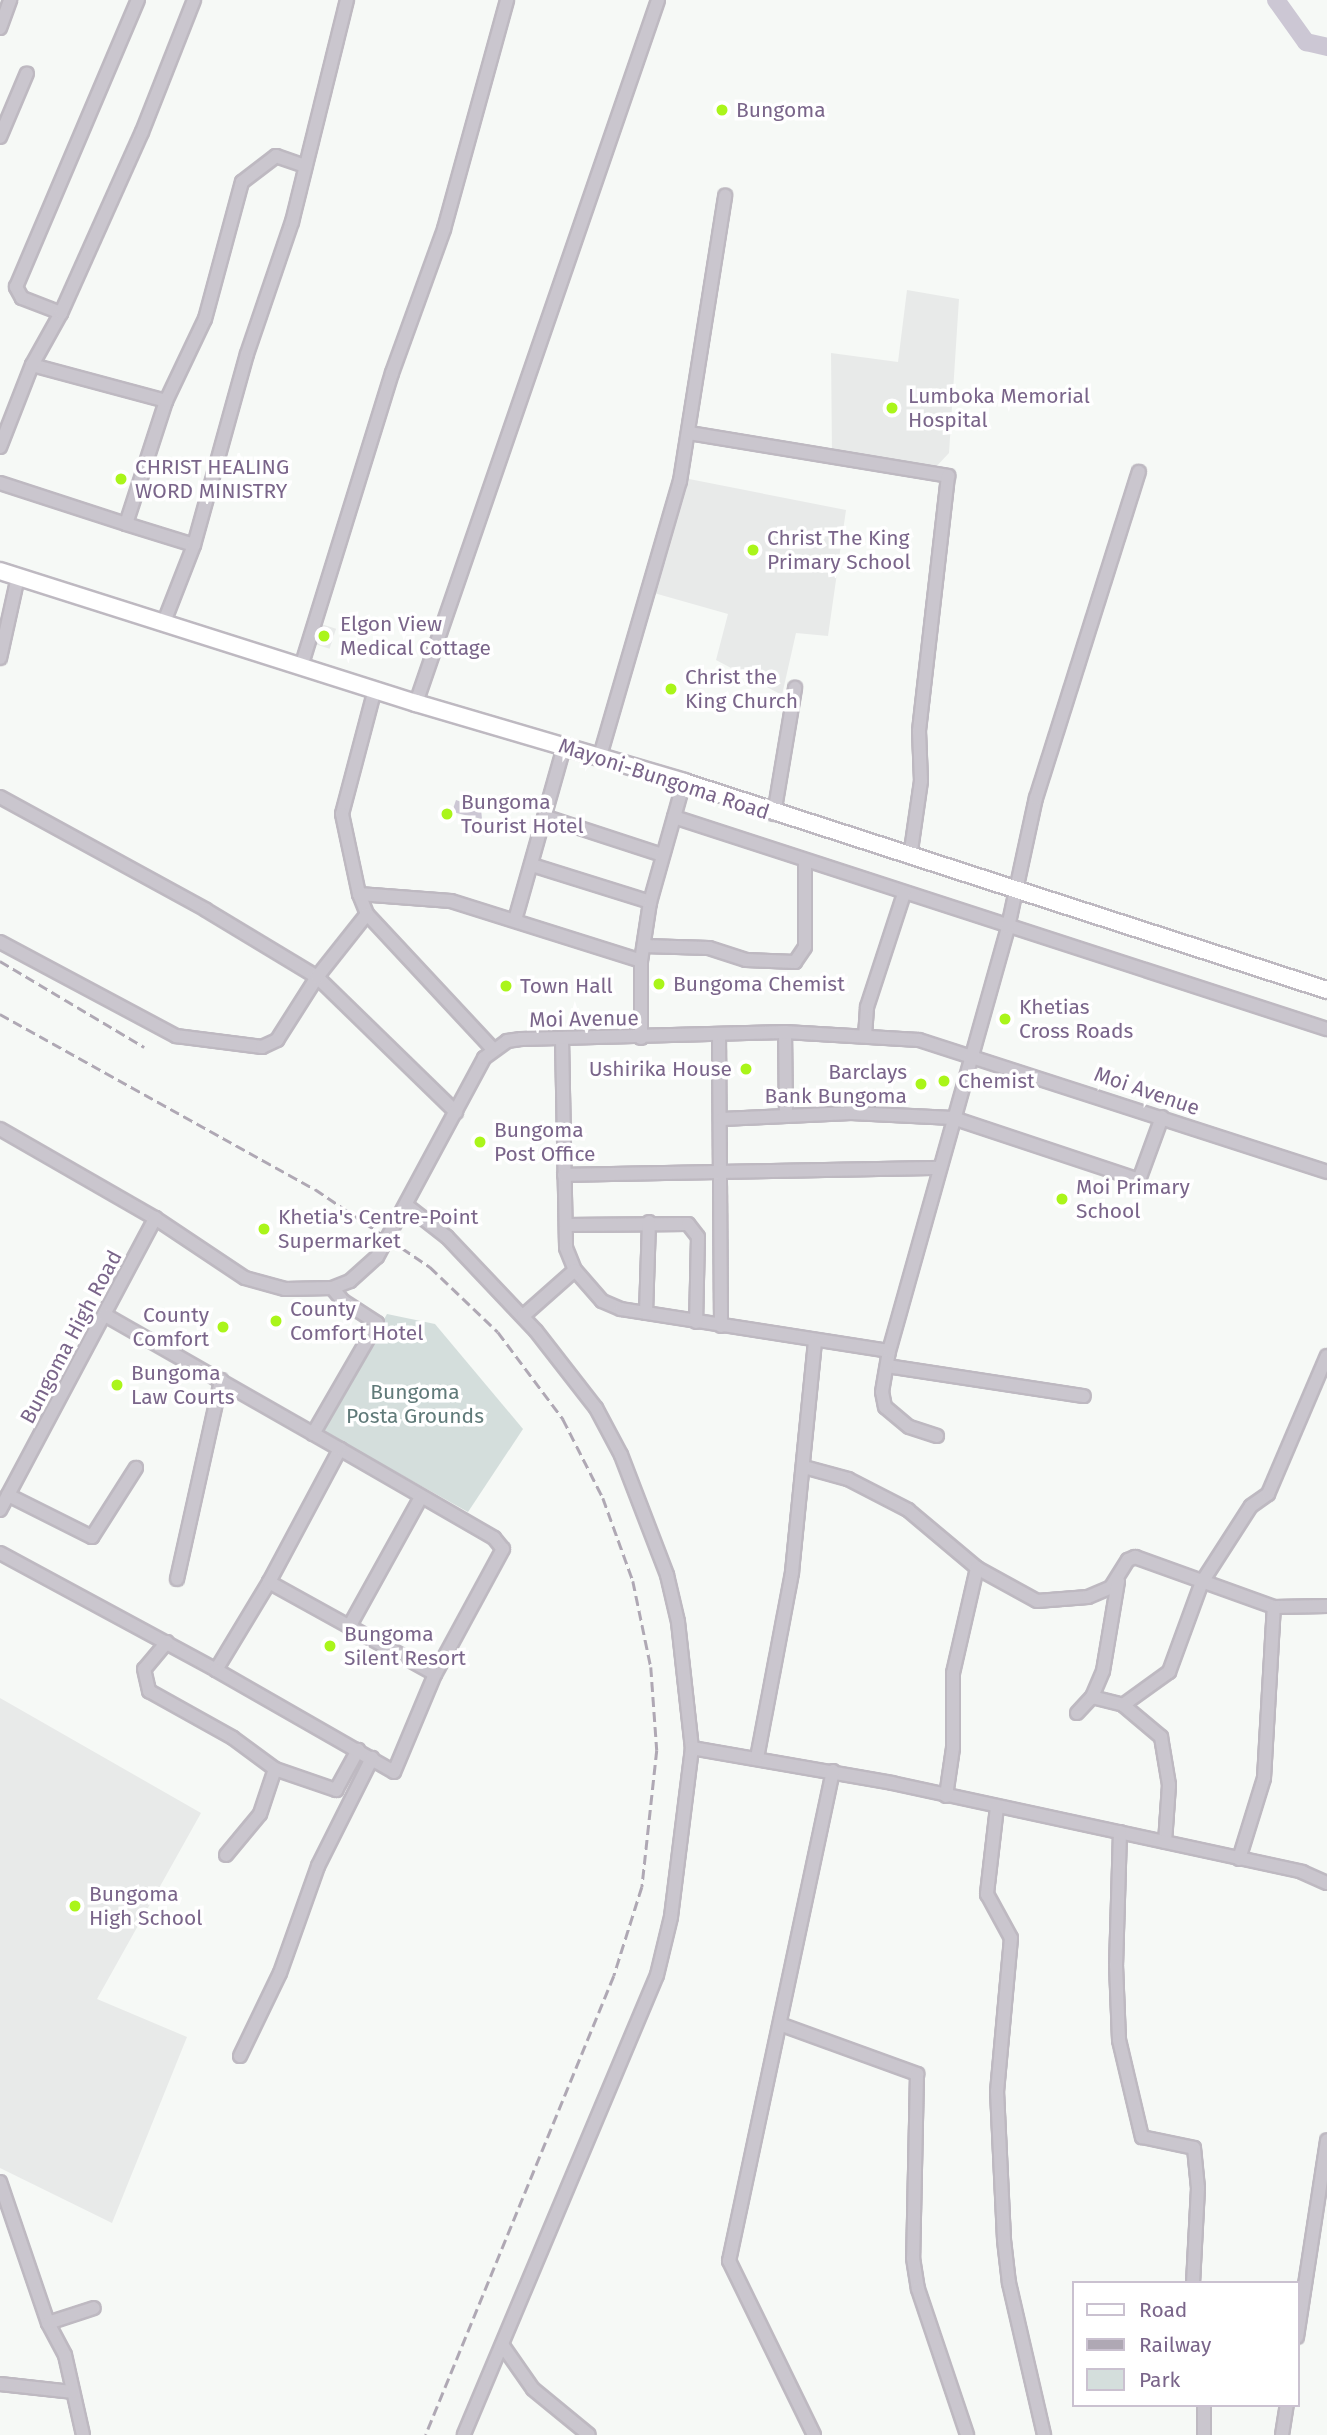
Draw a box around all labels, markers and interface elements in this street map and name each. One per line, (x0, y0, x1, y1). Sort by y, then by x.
place label: Bungoma (736, 97, 826, 123)
marker: Bungoma (714, 102, 730, 118)
place label: Lumboka Memorial Hospital (908, 383, 1090, 433)
marker: Lumboka Memorial Hospital (882, 398, 902, 418)
place label: CHRIST HEALING WORD MINISTRY (135, 454, 289, 504)
marker: CHRIST HEALING WORD MINISTRY (113, 471, 129, 487)
place label: Christ The King Primary School (767, 525, 911, 575)
marker: Christ The King Primary School (745, 542, 761, 558)
place label: Elgon View Medical Cottage (340, 611, 491, 661)
marker: Elgon View Medical Cottage (314, 626, 334, 646)
place label: Christ the King Church (685, 664, 798, 714)
marker: Christ the King Church (663, 681, 679, 697)
street label: Mayoni-Bungoma Road (555, 733, 773, 825)
place label: Bungoma Tourist Hotel (461, 789, 584, 839)
marker: Bungoma Tourist Hotel (439, 806, 455, 822)
place label: Bungoma Chemist (673, 971, 845, 997)
place label: Town Hall (520, 973, 613, 999)
marker: Bungoma Chemist (651, 976, 667, 992)
marker: Town Hall (498, 978, 514, 994)
place label: Khetias Cross Roads (1019, 994, 1133, 1044)
street label: Moi Avenue (529, 1005, 639, 1033)
marker: Khetias Cross Roads (997, 1011, 1013, 1027)
place label: Ushirika House (589, 1056, 732, 1082)
place label: Barclays Bank Bungoma (765, 1059, 907, 1109)
marker: Ushirika House (738, 1061, 754, 1077)
street label: Moi Avenue (1091, 1061, 1203, 1121)
place label: Chemist (958, 1068, 1035, 1094)
marker: Chemist (936, 1073, 952, 1089)
marker: Barclays Bank Bungoma (913, 1076, 929, 1092)
place label: Bungoma Post Office (494, 1117, 595, 1167)
marker: Bungoma Post Office (472, 1134, 488, 1150)
place label: Moi Primary School (1076, 1174, 1190, 1224)
marker: Moi Primary School (1054, 1191, 1070, 1207)
place label: Khetia's Centre-Point Supermarket (278, 1204, 478, 1254)
marker: Khetia's Centre-Point Supermarket (256, 1221, 272, 1237)
street label: Bungoma High Road (15, 1246, 127, 1428)
place label: County Comfort Hotel (290, 1296, 423, 1346)
place label: County Comfort (133, 1302, 209, 1352)
marker: County Comfort Hotel (268, 1313, 284, 1329)
marker: County Comfort (215, 1319, 231, 1335)
place label: Bungoma Law Courts (131, 1360, 235, 1410)
marker: Bungoma Law Courts (109, 1377, 125, 1393)
park label: Bungoma Posta Grounds (346, 1379, 484, 1429)
place label: Bungoma Silent Resort (344, 1621, 466, 1671)
marker: Bungoma Silent Resort (322, 1638, 338, 1654)
place label: Bungoma High School (89, 1881, 202, 1931)
marker: Bungoma High School (67, 1898, 83, 1914)
legend (1072, 2281, 1299, 2407)
text: Road (1139, 2297, 1187, 2323)
text: Railway (1139, 2332, 1211, 2358)
text: Park (1139, 2367, 1180, 2393)

